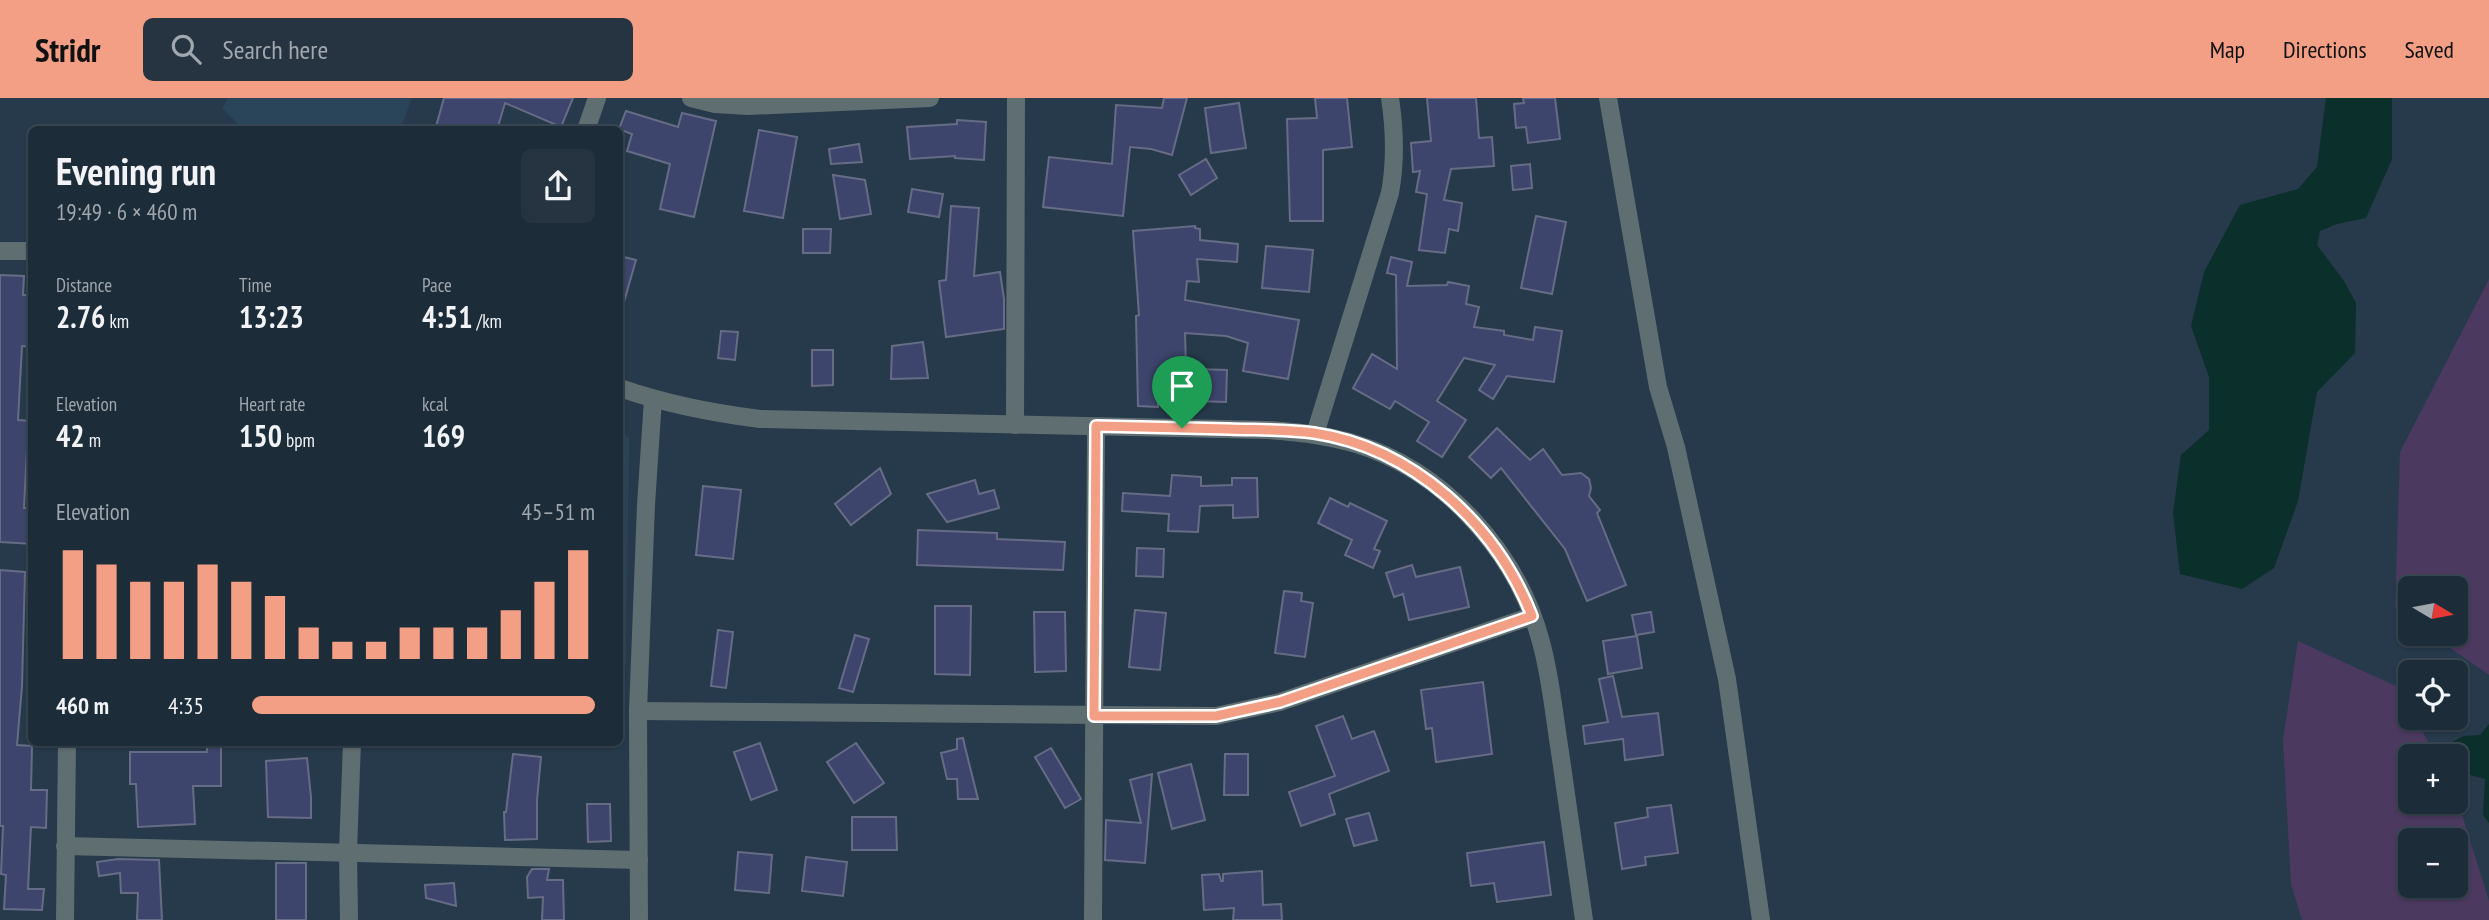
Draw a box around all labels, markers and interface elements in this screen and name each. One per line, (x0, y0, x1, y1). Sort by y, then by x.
search box (143, 18, 633, 81)
text: Stridr (35, 28, 101, 71)
icon: search (167, 30, 205, 68)
text: Search here (223, 33, 328, 66)
text: Map (2210, 34, 2245, 65)
text: Directions (2283, 34, 2367, 65)
text: Saved (2405, 34, 2454, 65)
text: Evening run (56, 146, 216, 195)
button: share (521, 149, 595, 223)
text: 19:49 · 6 × 460 m (56, 197, 197, 226)
text: Distance (56, 273, 112, 297)
text: Time (239, 273, 272, 297)
text: Pace (422, 273, 452, 297)
text: 2.76 (56, 297, 105, 336)
text: 13:23 (239, 297, 304, 336)
text: 4:51 (422, 297, 473, 336)
text: km (105, 309, 129, 333)
text: /km (473, 309, 502, 333)
pin (1152, 356, 1212, 428)
icon: arrive (1163, 367, 1201, 405)
text: Elevation (56, 392, 117, 416)
text: Heart rate (239, 392, 305, 416)
text: kcal (422, 392, 448, 416)
text: 42 (56, 416, 85, 455)
text: 150 (239, 416, 282, 455)
text: 169 (422, 416, 465, 455)
text: m (85, 428, 101, 452)
text: bpm (282, 428, 315, 452)
text: Elevation (56, 497, 130, 526)
text: 45–51 m (522, 497, 595, 526)
north arrow (2398, 576, 2468, 646)
map controls (2398, 576, 2468, 898)
button: locate (2398, 660, 2468, 730)
text: 460 m (56, 691, 109, 720)
text: 4:35 (168, 691, 204, 720)
button: + (2398, 744, 2468, 814)
button: − (2398, 828, 2468, 898)

